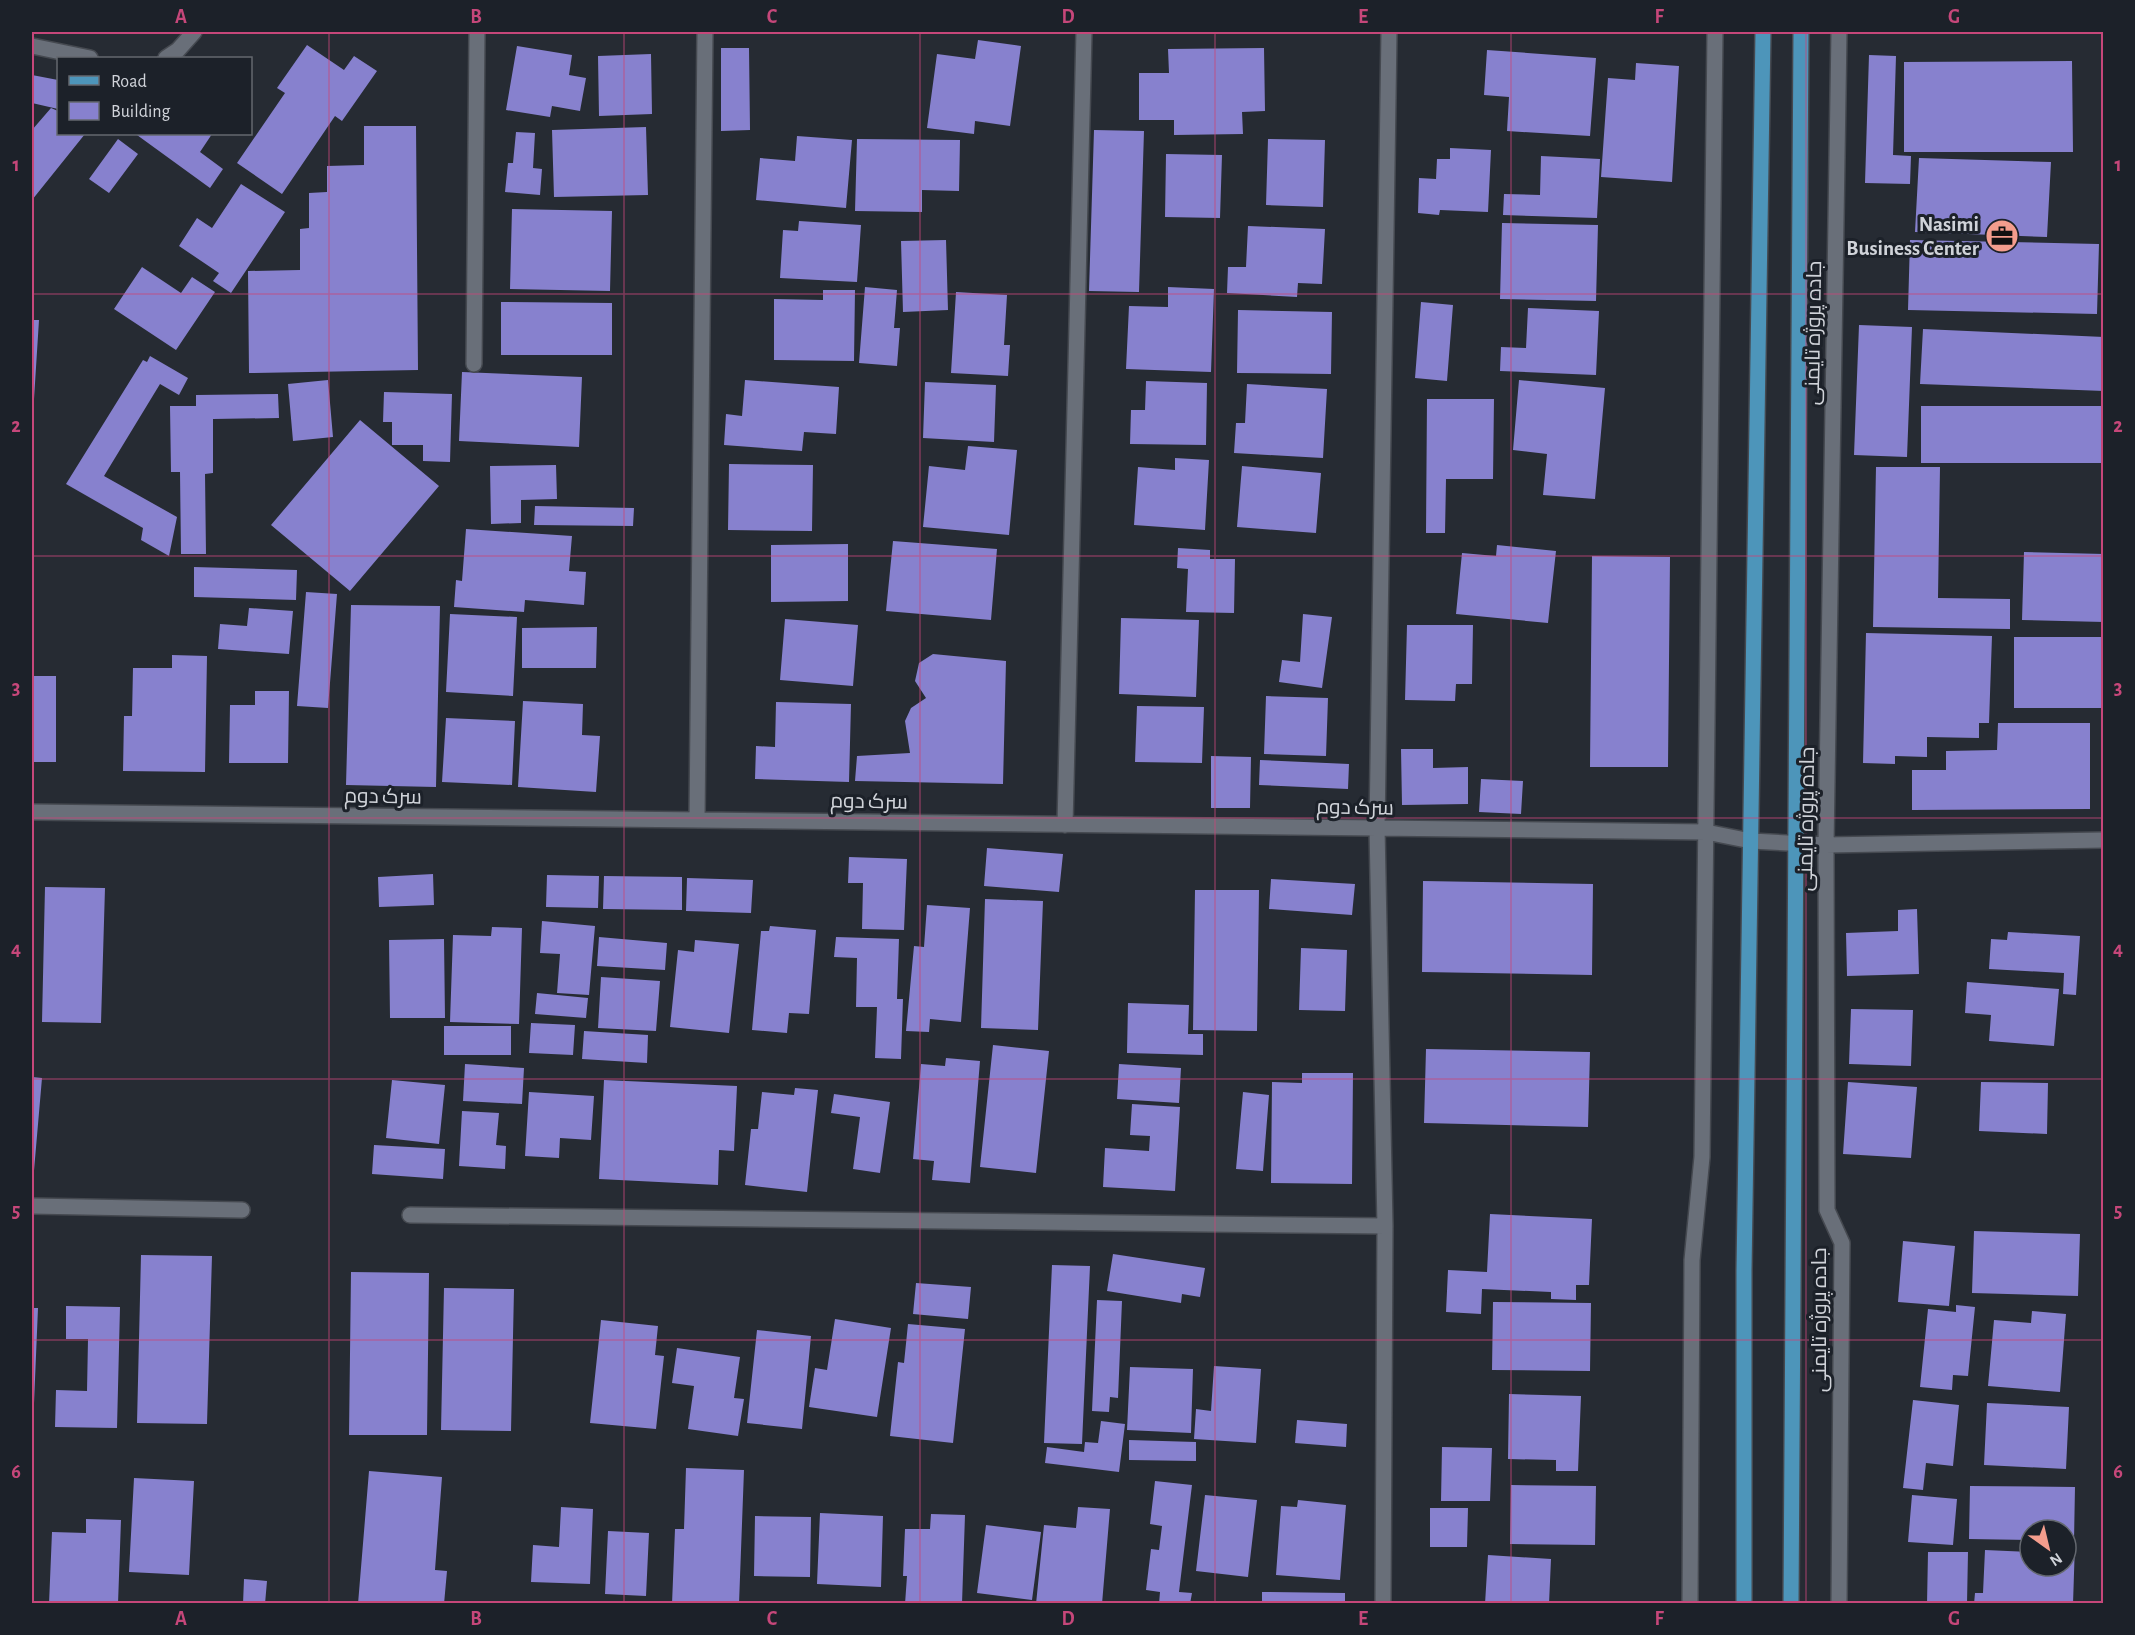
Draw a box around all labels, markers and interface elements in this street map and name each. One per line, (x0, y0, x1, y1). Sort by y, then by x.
text: A (175, 7, 187, 27)
text: B (470, 7, 482, 27)
text: C (767, 7, 778, 27)
text: D (1061, 7, 1075, 27)
text: E (1358, 7, 1368, 27)
text: F (1654, 7, 1664, 27)
text: G (1948, 7, 1960, 27)
legend (57, 57, 252, 135)
text: Road (111, 73, 147, 91)
text: Building (111, 103, 171, 121)
text: 1 (12, 155, 20, 175)
text: 1 (2114, 155, 2122, 175)
place label: Nasimi Business Center (1846, 214, 1980, 259)
office icon: Nasimi Business Center (1984, 218, 2020, 254)
street label: جاده پروژه تایمنی (1802, 261, 1828, 406)
text: 2 (11, 416, 21, 436)
text: 2 (2113, 416, 2123, 436)
text: 3 (12, 678, 20, 698)
text: 3 (2114, 678, 2122, 698)
street label: جاده پروژه تایمنی (1795, 747, 1821, 892)
street label: سرک دوم (344, 785, 422, 811)
street label: سرک دوم (830, 790, 908, 816)
street label: سرک دوم (1316, 796, 1394, 822)
text: 4 (11, 939, 21, 959)
text: 4 (2113, 939, 2123, 959)
text: 5 (12, 1201, 20, 1221)
text: 5 (2114, 1201, 2122, 1221)
street label: جاده پروژه تایمنی (1809, 1248, 1833, 1392)
text: 6 (11, 1462, 21, 1482)
text: 6 (2113, 1462, 2123, 1482)
north arrow (2018, 1518, 2078, 1578)
text: N (2047, 1550, 2065, 1569)
text: A (175, 1609, 187, 1629)
text: B (470, 1609, 482, 1629)
text: C (767, 1609, 778, 1629)
text: D (1061, 1609, 1075, 1629)
text: E (1358, 1609, 1368, 1629)
text: F (1654, 1609, 1664, 1629)
text: G (1948, 1609, 1960, 1629)

